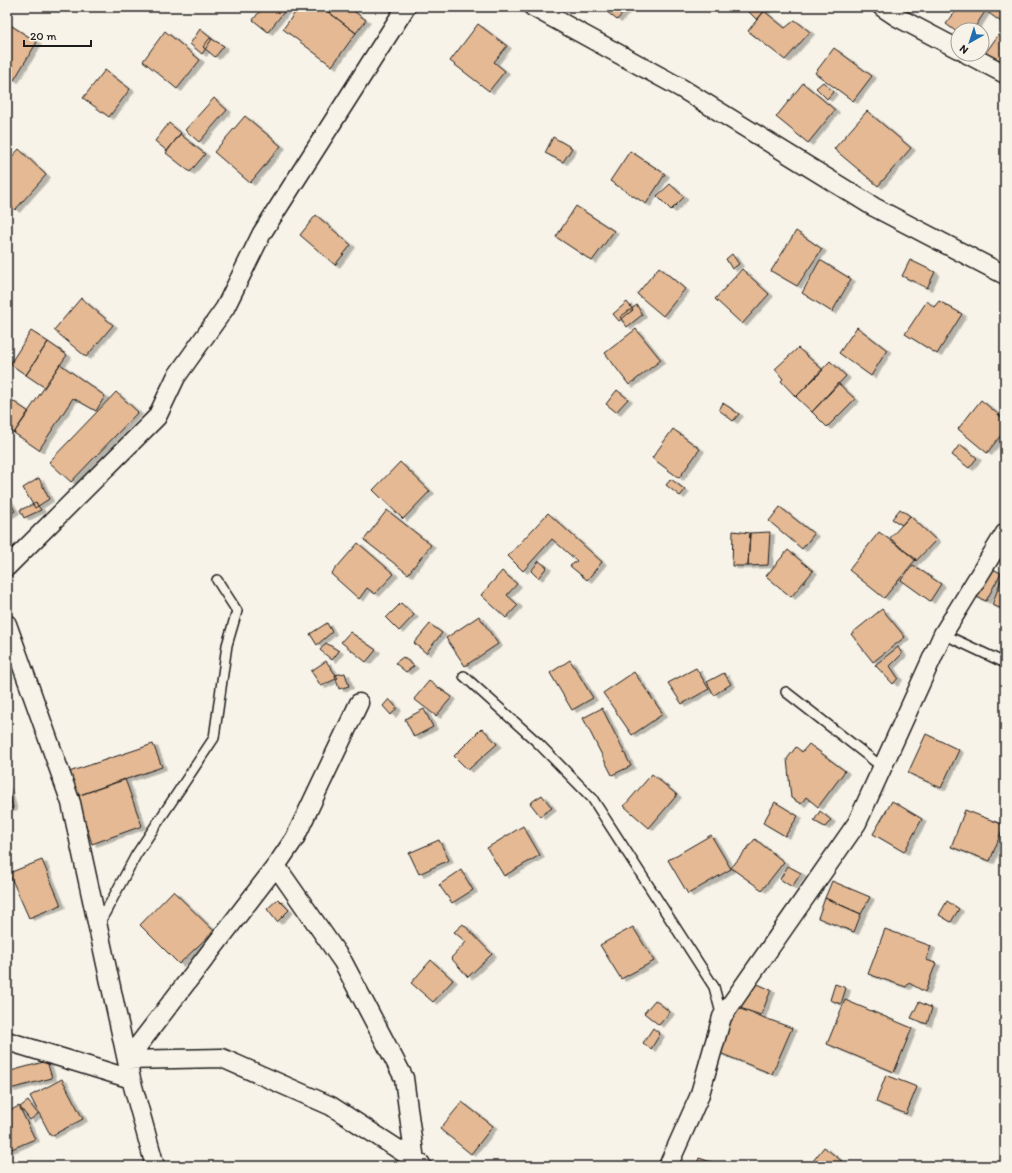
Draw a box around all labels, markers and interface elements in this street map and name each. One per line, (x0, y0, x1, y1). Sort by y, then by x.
scale bar (24, 22, 91, 48)
north arrow (950, 22, 990, 62)
text: 20 m (30, 29, 57, 43)
text: N (957, 42, 971, 57)

